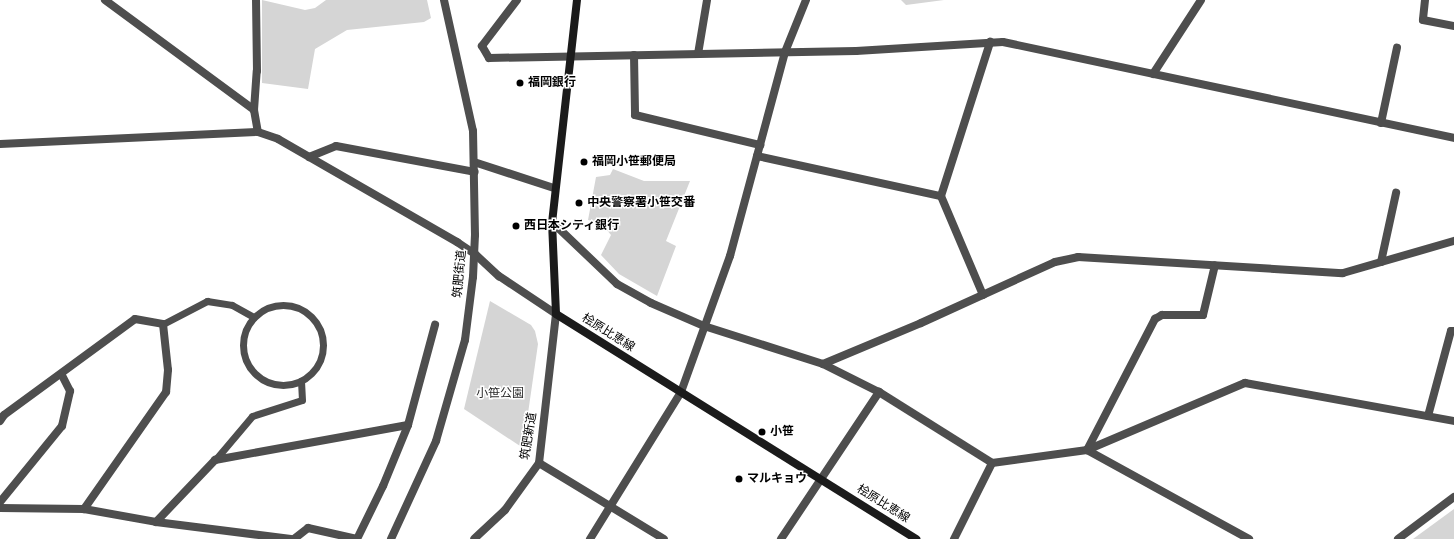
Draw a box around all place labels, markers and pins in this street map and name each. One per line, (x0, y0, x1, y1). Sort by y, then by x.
place label: 福岡銀行 (528, 76, 576, 90)
marker: 福岡銀行 (515, 78, 525, 88)
place label: 福岡小笹郵便局 (592, 155, 676, 169)
marker: 福岡小笹郵便局 (579, 157, 589, 167)
place label: 中央警察署小笹交番 (587, 196, 695, 210)
marker: 中央警察署小笹交番 (574, 198, 584, 208)
place label: 西日本シティ銀行 (524, 219, 620, 233)
marker: 西日本シティ銀行 (511, 221, 521, 231)
place label: 小笹 (770, 425, 794, 439)
marker: 小笹 (757, 427, 767, 437)
place label: マルキョウ (747, 472, 807, 486)
marker: マルキョウ (734, 474, 744, 484)

